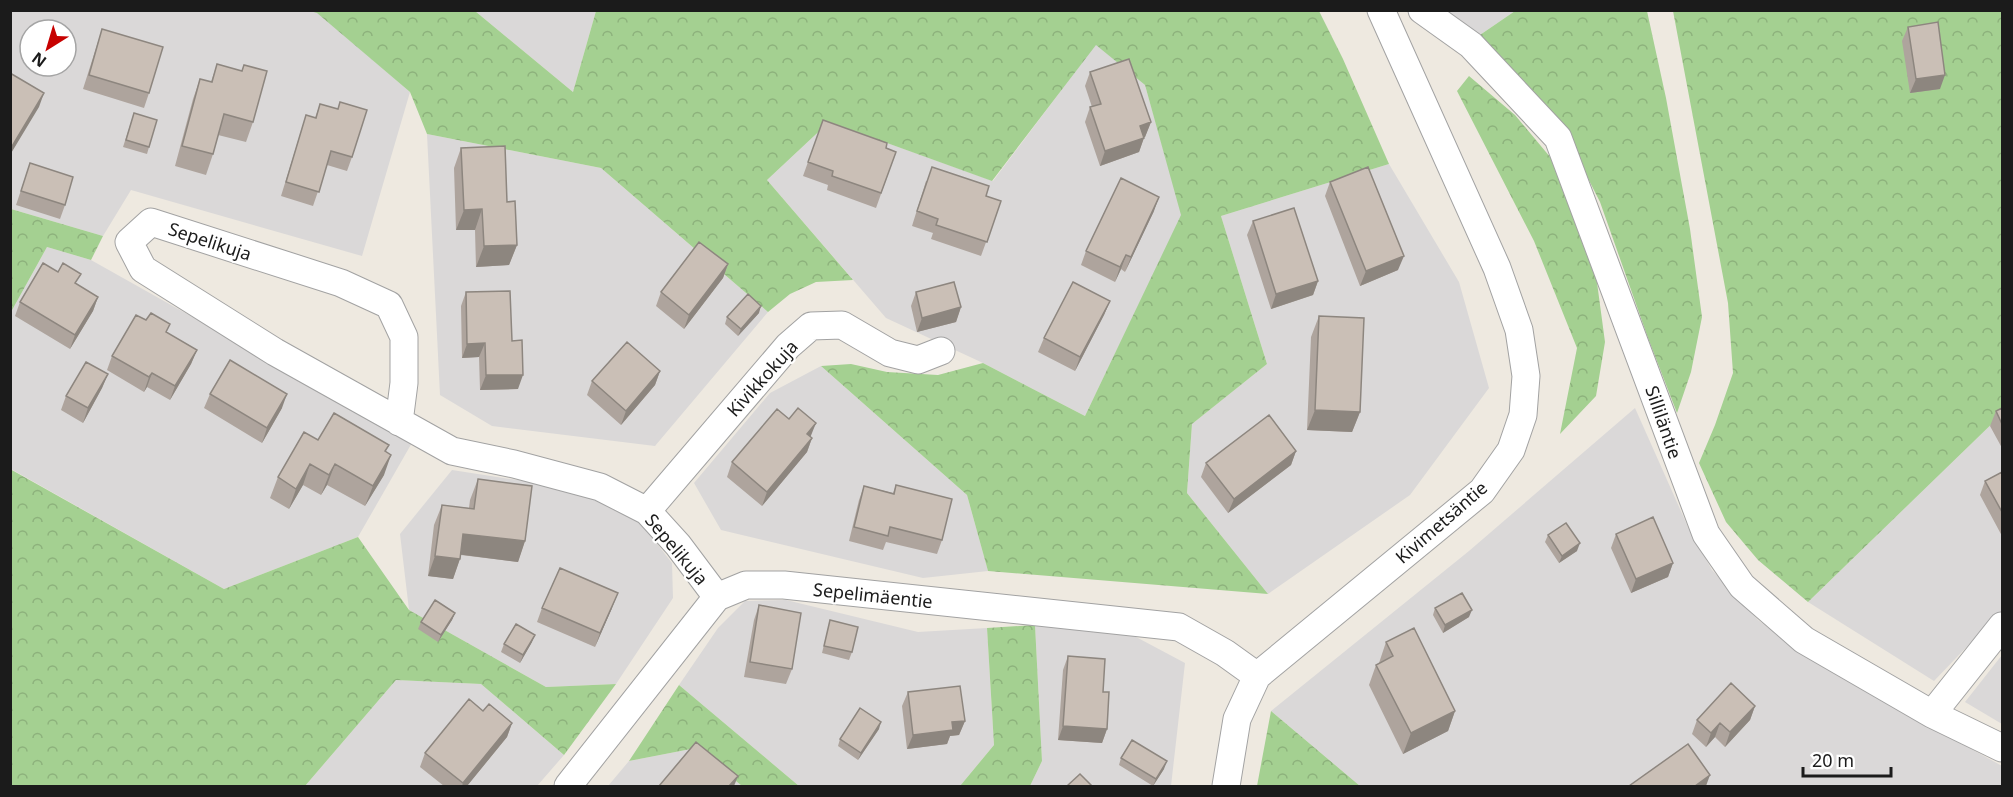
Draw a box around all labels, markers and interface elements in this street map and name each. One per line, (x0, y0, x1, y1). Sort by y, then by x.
north arrow (18, 18, 78, 78)
text: N (27, 47, 51, 73)
street label: Sepelikuja (165, 216, 255, 266)
street label: Kivikkokuja (721, 335, 803, 421)
street label: Silliläntie (1640, 382, 1688, 462)
street label: Kivimetsäntie (1390, 475, 1492, 569)
street label: Sepelikuja (640, 508, 714, 590)
street label: Sepelimäentie (812, 577, 934, 613)
scale bar (1803, 740, 1892, 778)
text: 20 m (1812, 748, 1854, 772)

